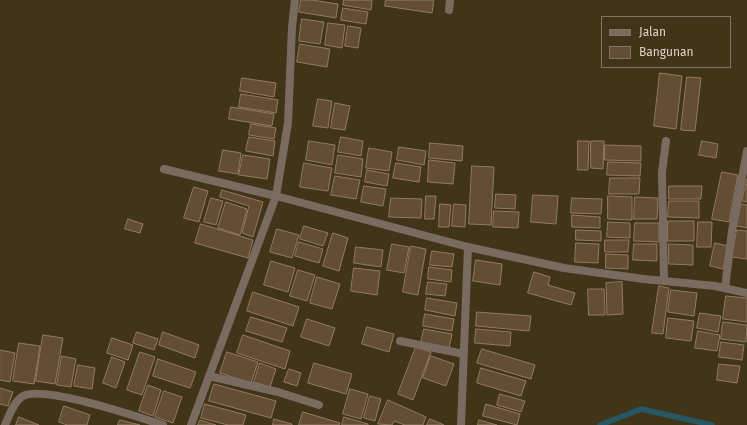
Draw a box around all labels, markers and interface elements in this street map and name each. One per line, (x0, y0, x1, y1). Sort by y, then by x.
legend (601, 16, 731, 68)
text: Jalan (639, 25, 666, 39)
text: Bangunan (639, 45, 694, 59)

